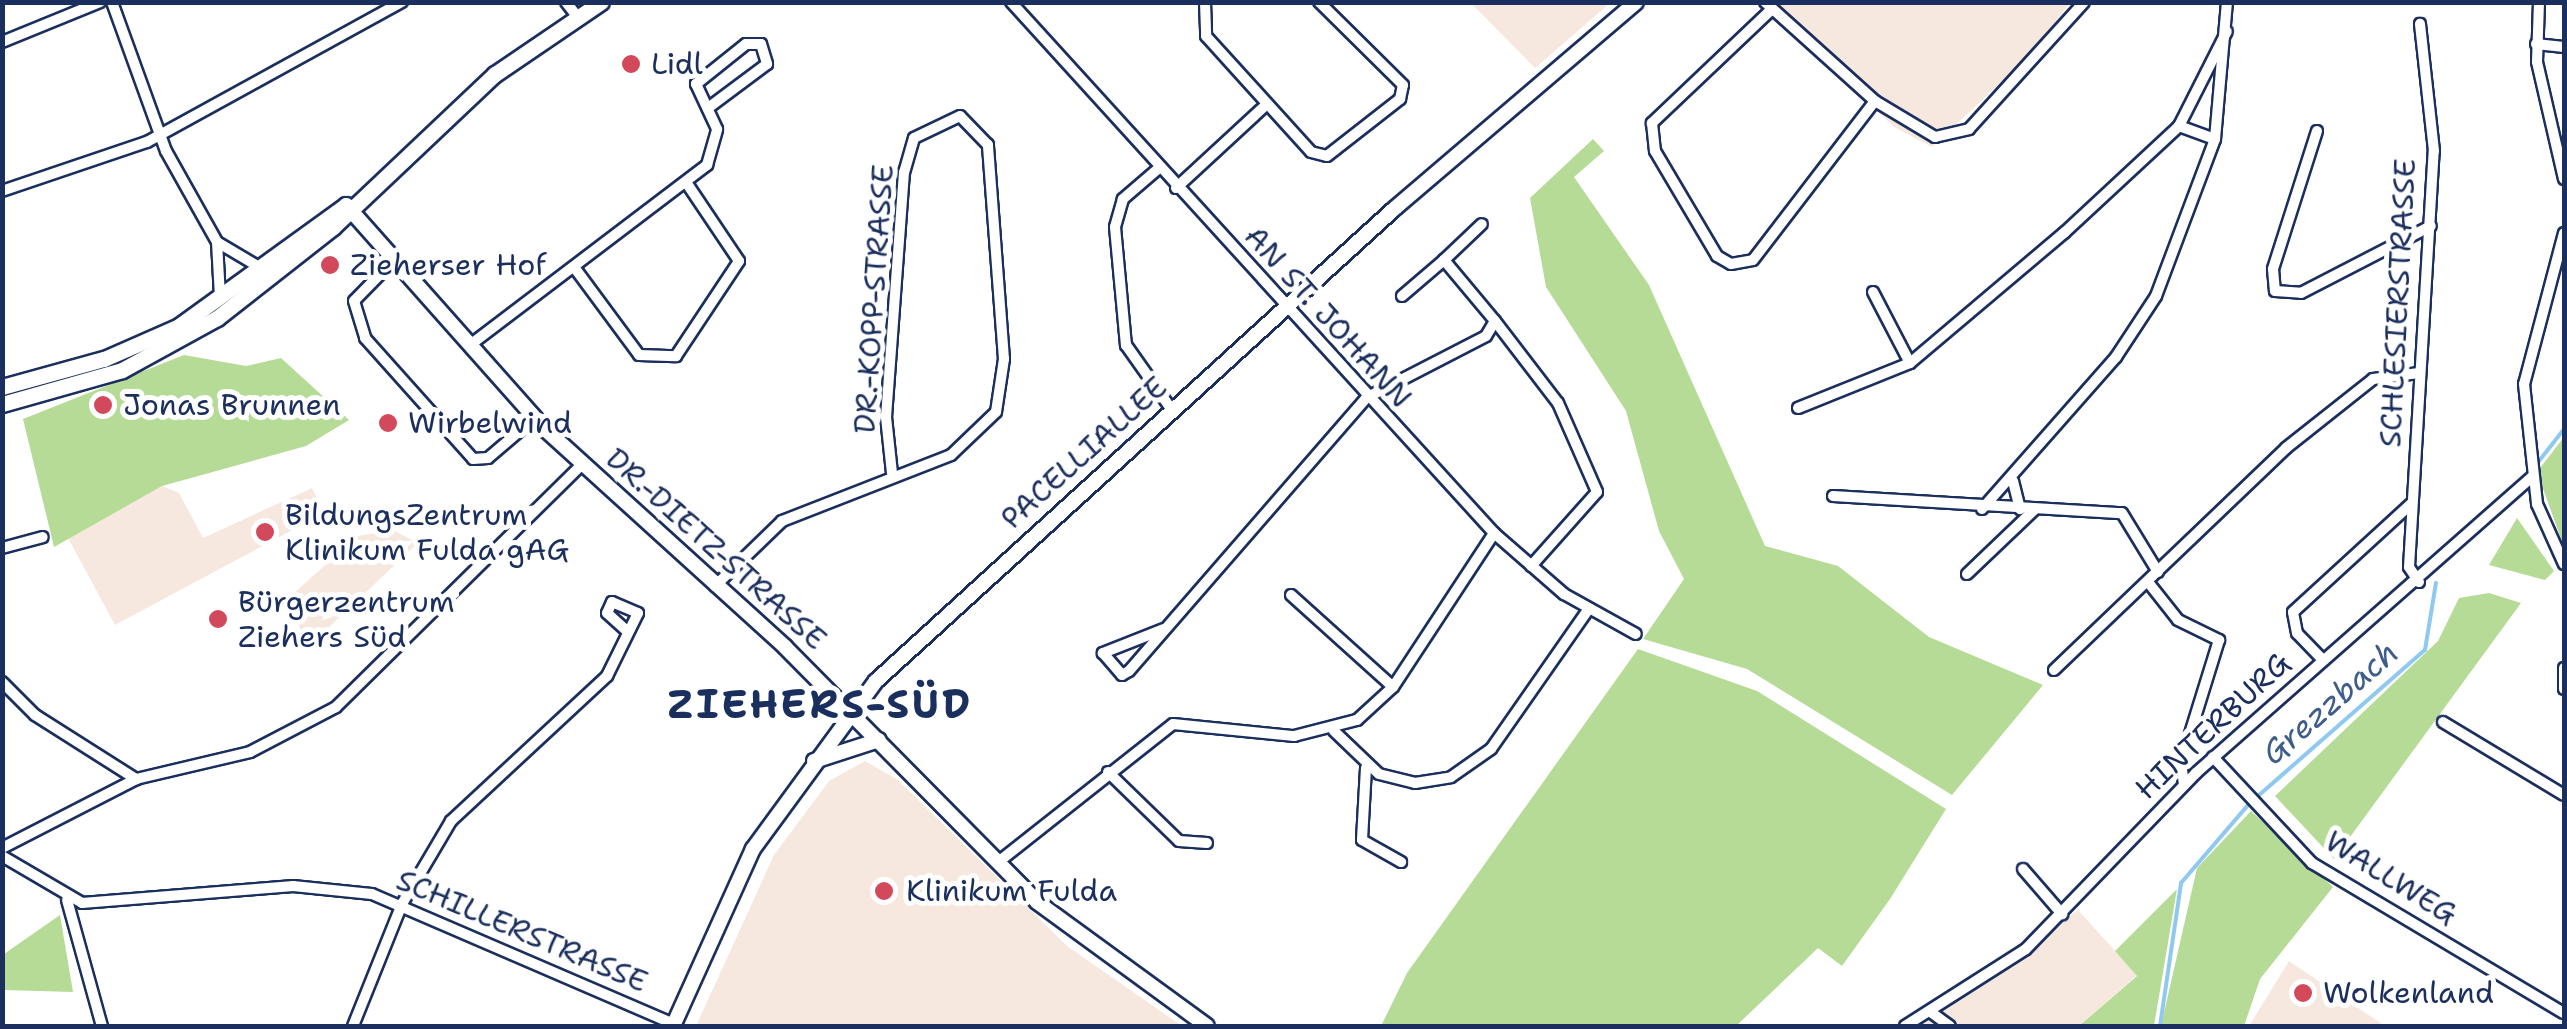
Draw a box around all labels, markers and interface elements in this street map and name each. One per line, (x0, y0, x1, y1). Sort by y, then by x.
place label: Lidl (651, 46, 703, 82)
marker: Lidl (620, 53, 642, 75)
street label: SCHLESIERSTRASSE (2372, 158, 2424, 448)
street label: DR.-KOPP-STRASSE (847, 163, 901, 435)
street label: AN ST. JOHANN (1237, 219, 1419, 415)
place label: Zieherser Hof (350, 247, 546, 283)
marker: Zieherser Hof (319, 254, 341, 276)
street label: PACELLIALLEE (994, 369, 1174, 537)
place label: Jonas Brunnen (123, 387, 341, 423)
marker: Jonas Brunnen (92, 394, 114, 416)
place label: Wirbelwind (408, 405, 572, 441)
marker: Wirbelwind (377, 412, 399, 434)
street label: DR.-DIETZ-STRASSE (598, 441, 834, 657)
place label: BildungsZentrum Klinikum Fulda gAG (285, 497, 569, 568)
marker: BildungsZentrum Klinikum Fulda gAG (254, 521, 276, 543)
place label: Bürgerzentrum Ziehers Süd (238, 584, 455, 654)
marker: Bürgerzentrum Ziehers Süd (207, 608, 229, 630)
water label: Grezzbach (2254, 633, 2406, 773)
street label: HINTERBURG (2128, 645, 2298, 807)
district label: ZIEHERS-SÜD (667, 680, 973, 728)
street label: WALLWEG (2318, 823, 2464, 933)
street label: SCHILLERSTRASSE (391, 862, 653, 1000)
place label: Klinikum Fulda (906, 873, 1117, 909)
marker: Klinikum Fulda (871, 878, 897, 904)
place label: Wolkenland (2323, 975, 2494, 1011)
marker: Wolkenland (2292, 982, 2314, 1004)

